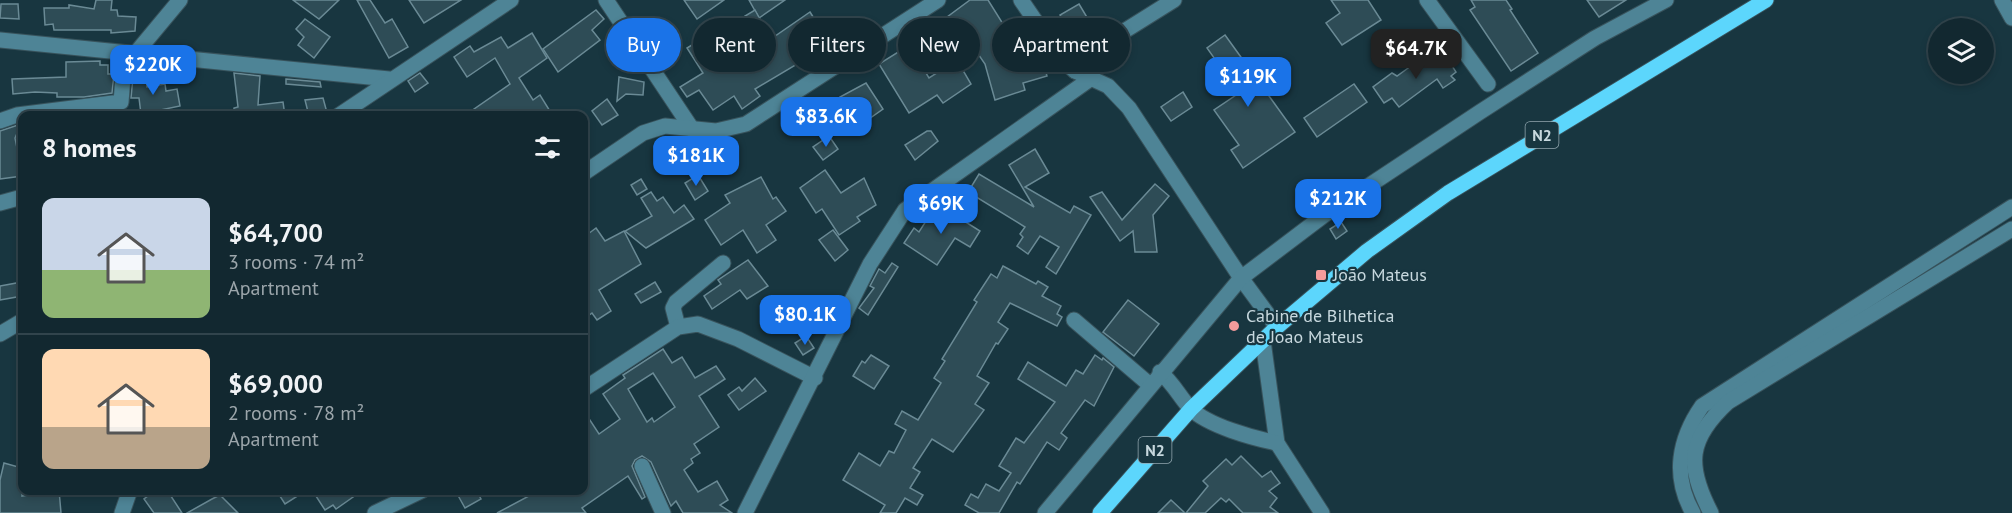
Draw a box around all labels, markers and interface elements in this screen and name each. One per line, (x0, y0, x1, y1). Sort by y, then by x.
chip: Buy (606, 18, 681, 72)
chip: Rent (693, 18, 776, 72)
chip: Filters (788, 18, 886, 72)
chip: New (898, 18, 980, 72)
chip: Apartment (992, 18, 1130, 72)
map controls (1928, 18, 1994, 84)
button: layers (1928, 18, 1994, 84)
pin: $64.7K (1367, 29, 1465, 80)
text: $64.7K (1385, 35, 1447, 61)
pin: $220K (111, 45, 195, 96)
text: $220K (124, 51, 182, 77)
pin: $119K (1206, 57, 1290, 108)
text: $119K (1219, 63, 1277, 89)
pin: $83.6K (777, 97, 875, 148)
text: $83.6K (795, 103, 857, 129)
road number: N2 (1526, 122, 1558, 148)
text: 8 homes (42, 131, 137, 164)
icon: filters (531, 131, 564, 164)
pin: $181K (654, 136, 738, 187)
text: $181K (667, 142, 725, 168)
pin: $212K (1296, 179, 1380, 230)
pin: $69K (905, 184, 977, 235)
text: $212K (1309, 185, 1367, 211)
text: $69K (918, 190, 964, 216)
text: $64,700 (228, 216, 323, 249)
icon: home (90, 222, 162, 294)
text: 3 rooms · 74 m² (228, 249, 364, 275)
place label: João Mateus (1332, 263, 1427, 286)
marker: João Mateus (1314, 268, 1328, 282)
text: Apartment (228, 275, 319, 301)
pin: $80.1K (756, 295, 854, 346)
text: $80.1K (774, 301, 836, 327)
place label: Cabine de Bilhetica de Joao Mateus (1246, 304, 1394, 348)
marker: Cabine de Bilhetica de Joao Mateus (1227, 319, 1241, 333)
text: $69,000 (228, 367, 323, 400)
icon: home (90, 373, 162, 445)
text: 2 rooms · 78 m² (228, 400, 364, 426)
text: Apartment (228, 426, 319, 452)
road number: N2 (1138, 437, 1172, 463)

